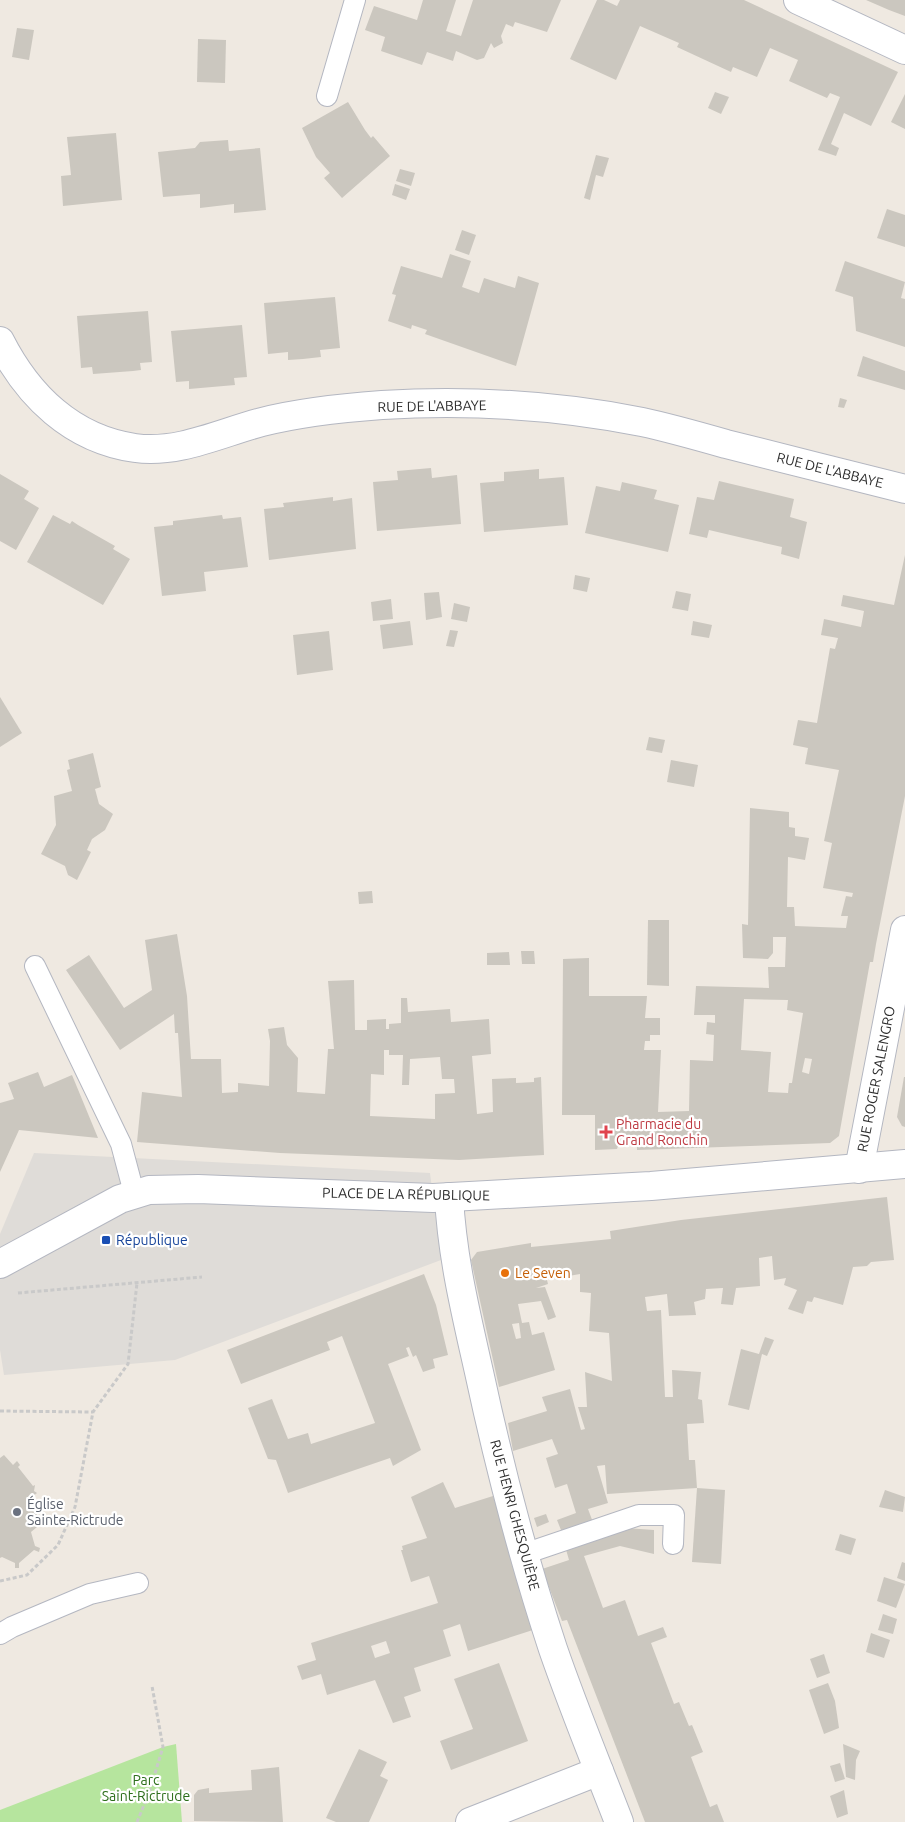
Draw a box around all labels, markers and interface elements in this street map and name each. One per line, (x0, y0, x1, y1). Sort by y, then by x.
street label: RUE DE L'ABBAYE (377, 397, 487, 415)
street label: RUE DE L'ABBAYE (775, 449, 885, 491)
street label: RUE ROGER SALENGRO (854, 1005, 898, 1153)
place label: Pharmacie du Grand Ronchin (616, 1116, 708, 1148)
marker: Pharmacie du Grand Ronchin (600, 1126, 612, 1138)
street label: PLACE DE LA RÉPUBLIQUE (322, 1184, 490, 1203)
place label: République (116, 1232, 188, 1248)
marker: République (100, 1234, 112, 1246)
place label: Le Seven (515, 1265, 571, 1281)
marker: Le Seven (499, 1267, 511, 1279)
street label: RUE HENRI GHESQUIÈRE (487, 1438, 544, 1592)
place label: Église Sainte-Rictrude (27, 1495, 124, 1528)
marker: Église Sainte-Rictrude (11, 1506, 23, 1518)
park label: Parc Saint-Rictrude (102, 1772, 190, 1804)

